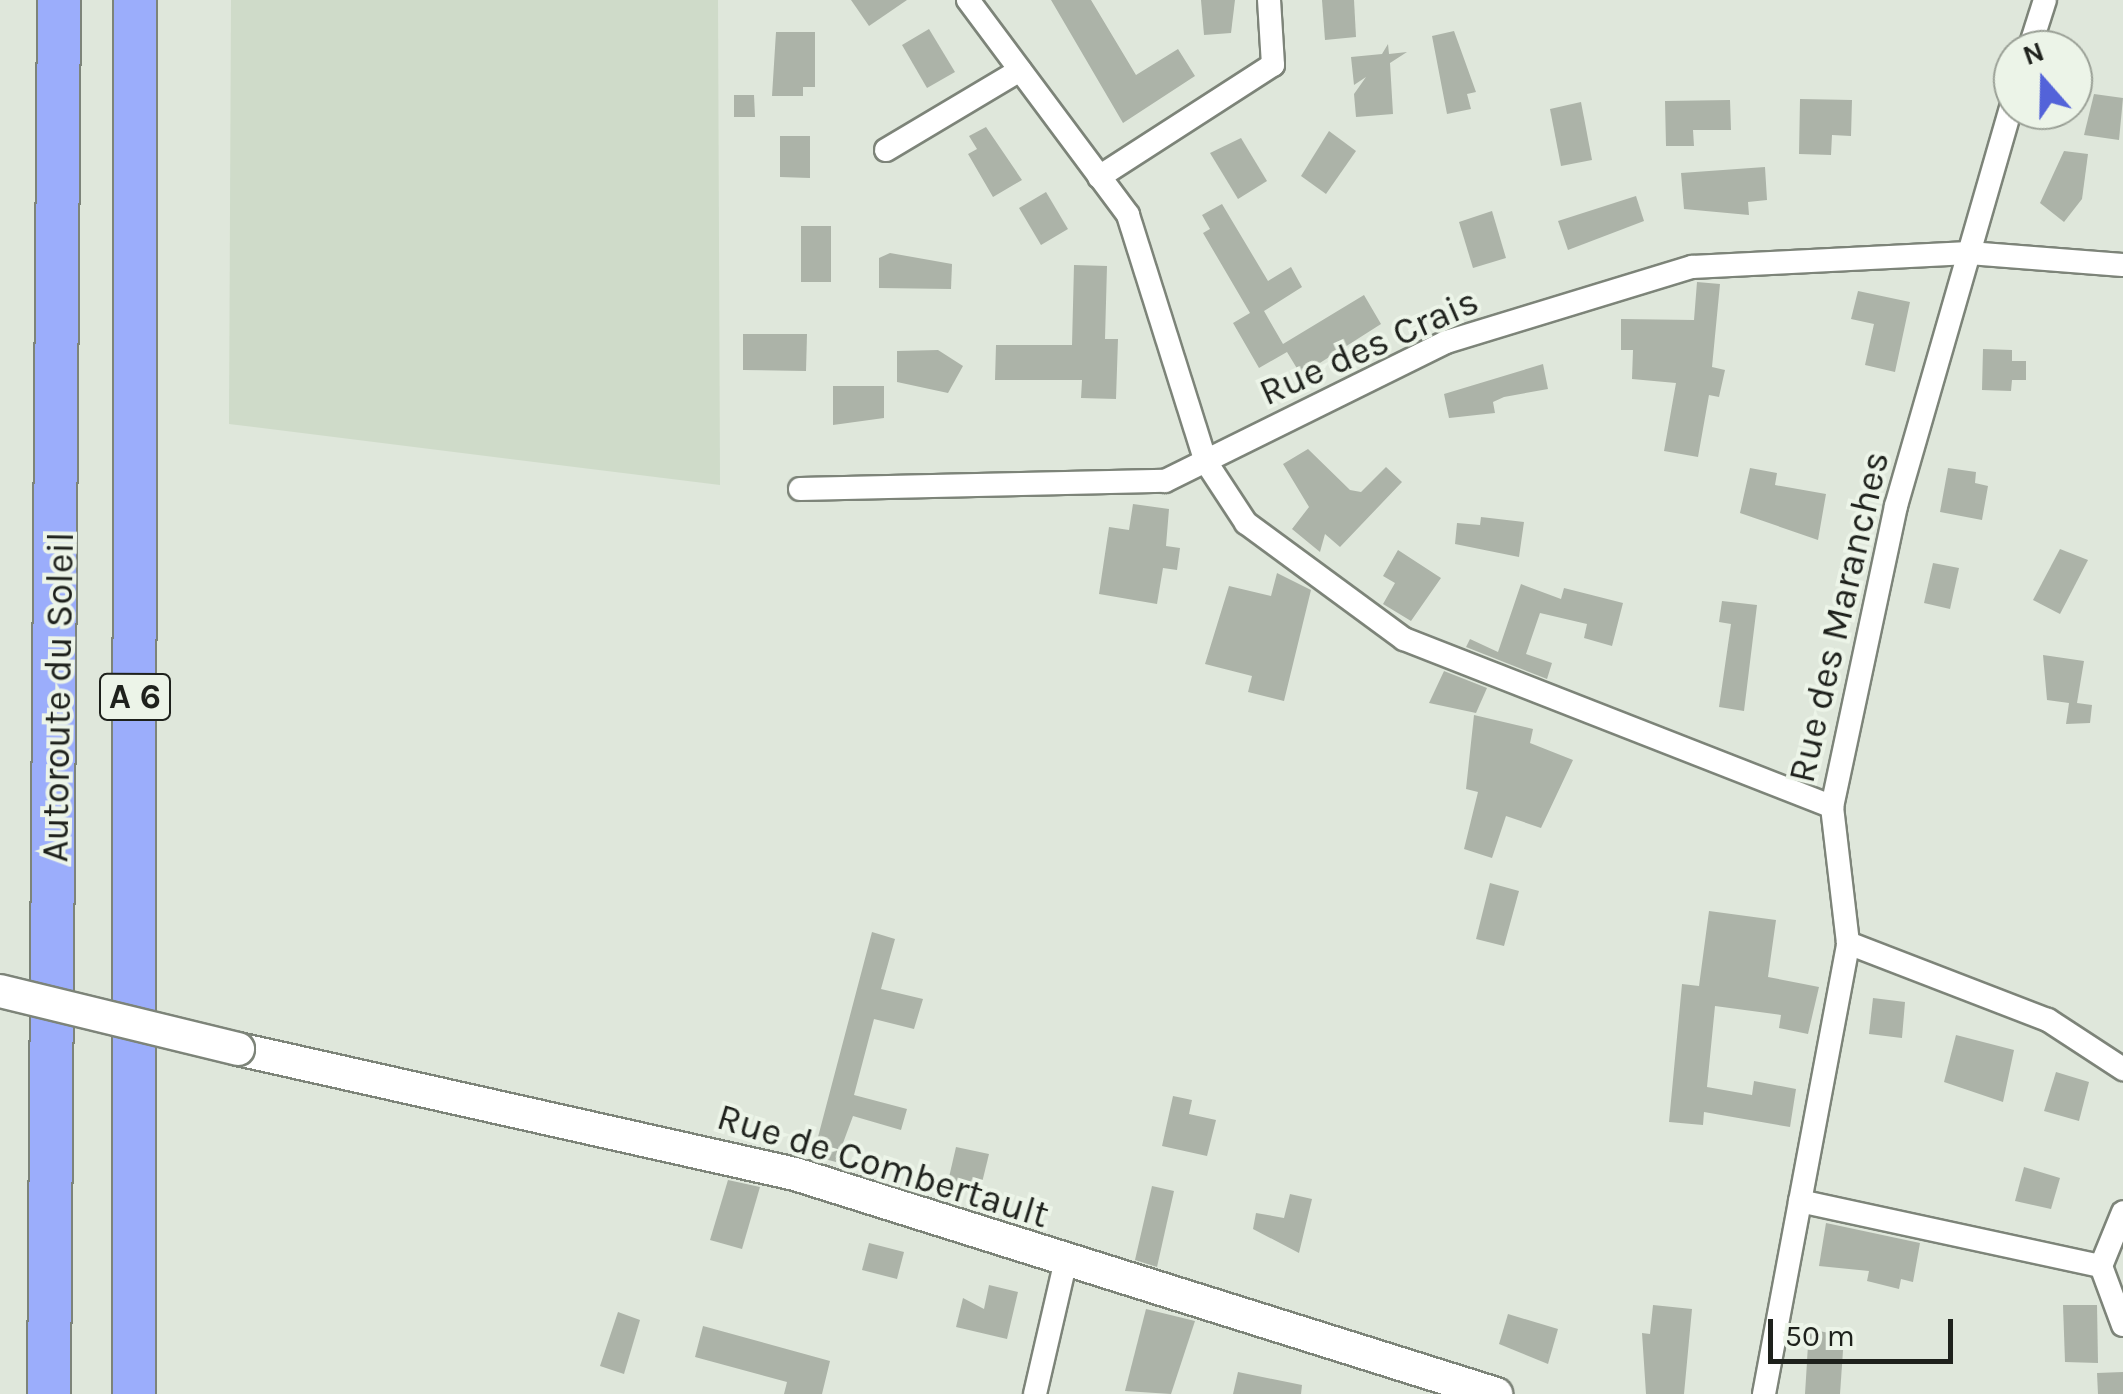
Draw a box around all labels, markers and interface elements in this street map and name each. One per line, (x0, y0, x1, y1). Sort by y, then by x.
north arrow (1993, 30, 2093, 130)
text: N (2018, 34, 2048, 72)
street label: Rue des Crais (1252, 278, 1486, 416)
street label: Rue des Maranches (1779, 447, 1899, 787)
street label: Autoroute du Soleil (32, 531, 84, 863)
road number: A 6 (98, 667, 172, 727)
street label: Rue de Combertault (712, 1094, 1054, 1238)
scale bar (1773, 1299, 1958, 1361)
text: 50 m (1785, 1318, 1855, 1354)

